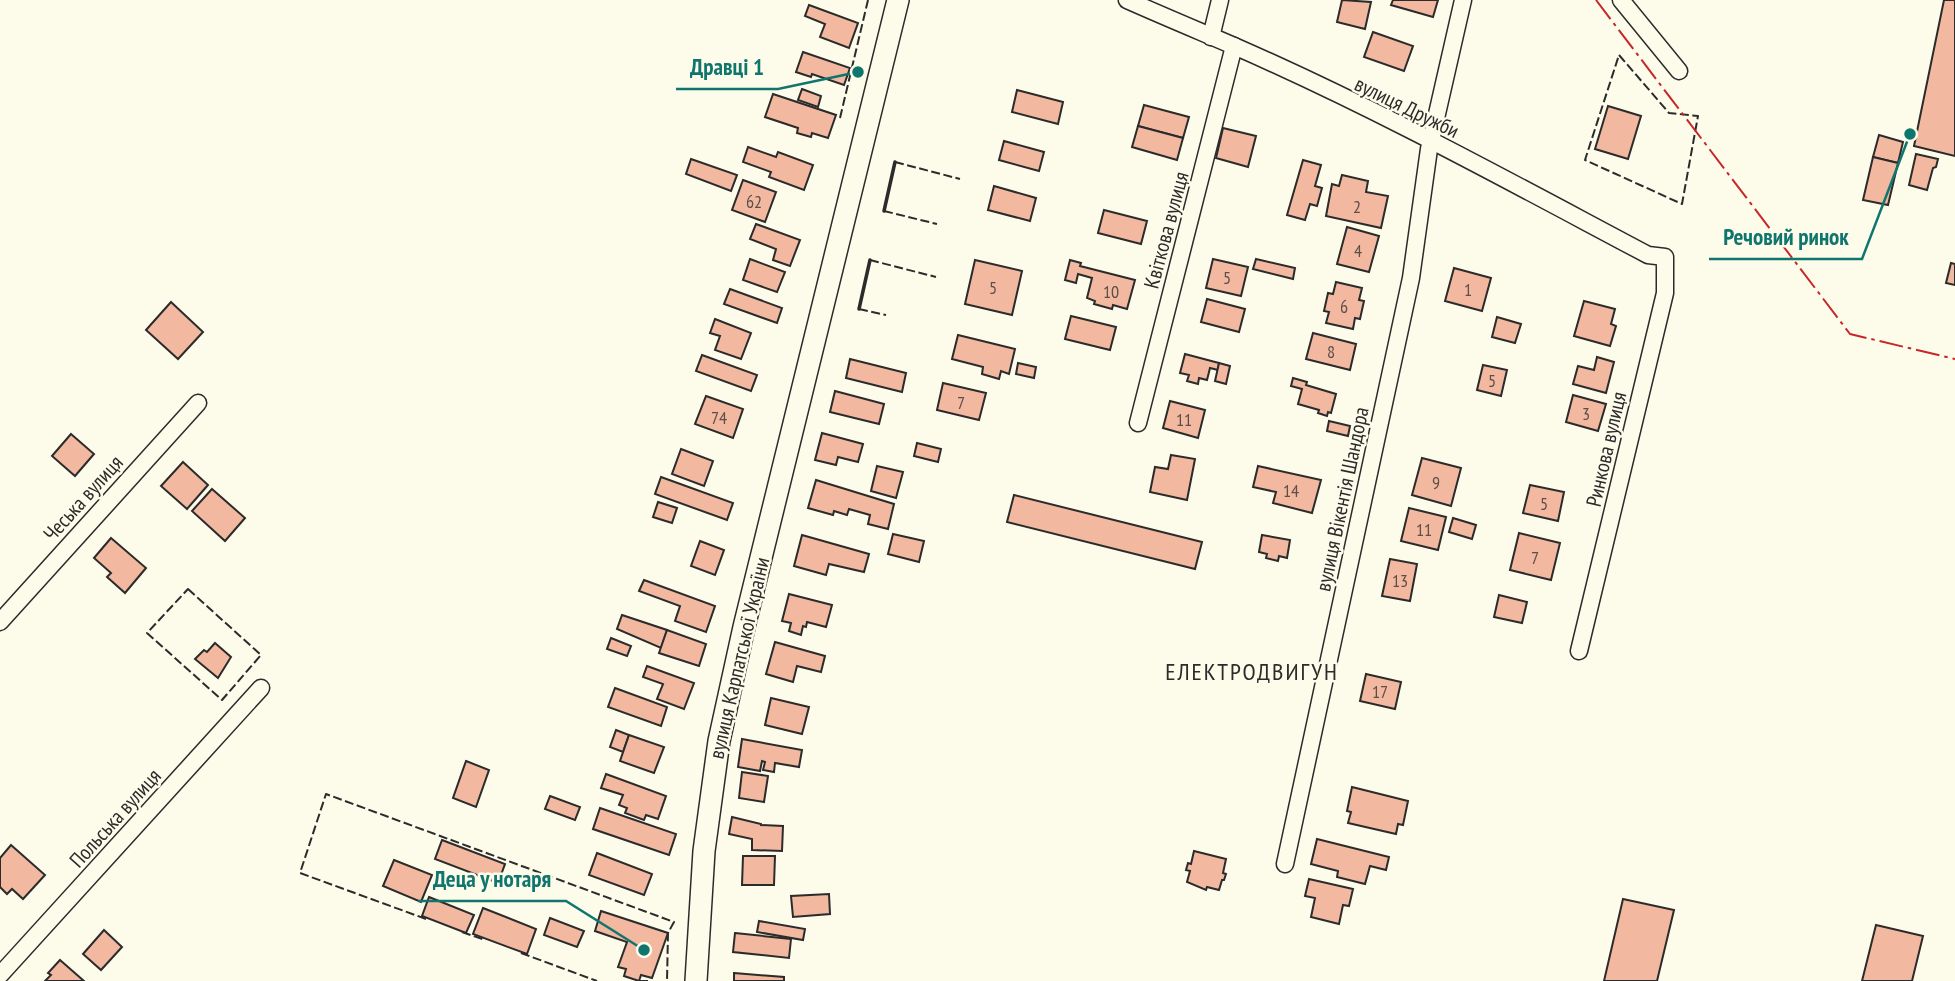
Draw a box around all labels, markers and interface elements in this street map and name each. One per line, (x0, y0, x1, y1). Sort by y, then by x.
callout: Дравці 1 (676, 45, 778, 89)
text: Дравці 1 (690, 52, 764, 81)
street label: вулиця Дружби (1350, 70, 1464, 144)
street label: Квіткова вулиця (1137, 169, 1195, 291)
house number: 62 (746, 190, 762, 213)
house number: 2 (1353, 195, 1361, 218)
callout: Речовий ринок (1709, 215, 1862, 259)
text: Речовий ринок (1723, 222, 1849, 251)
house number: 4 (1354, 239, 1362, 262)
house number: 5 (1223, 266, 1231, 289)
house number: 5 (989, 276, 997, 299)
house number: 1 (1464, 278, 1472, 301)
house number: 10 (1103, 280, 1119, 303)
house number: 6 (1340, 295, 1348, 318)
house number: 8 (1327, 340, 1335, 363)
house number: 5 (1488, 369, 1496, 392)
street label: Ринкова вулиця (1580, 389, 1632, 509)
house number: 7 (957, 391, 965, 414)
house number: 3 (1582, 402, 1590, 425)
street label: вулиця Вікентія Шандора (1309, 404, 1375, 594)
house number: 74 (711, 406, 727, 429)
house number: 11 (1176, 408, 1192, 431)
street label: Чеська вулиця (37, 449, 129, 547)
house number: 9 (1432, 471, 1440, 494)
house number: 14 (1283, 479, 1299, 502)
house number: 5 (1540, 492, 1548, 515)
house number: 11 (1416, 518, 1432, 541)
house number: 7 (1531, 546, 1539, 569)
street label: вулиця Карпатської України (703, 555, 775, 761)
house number: 13 (1392, 569, 1408, 592)
district label: ЕЛЕКТРОДВИГУН (1165, 656, 1339, 687)
house number: 17 (1372, 680, 1388, 703)
street label: Польська вулиця (63, 763, 167, 873)
callout: Деца у нотаря (418, 857, 566, 901)
text: Деца у нотаря (433, 864, 551, 893)

